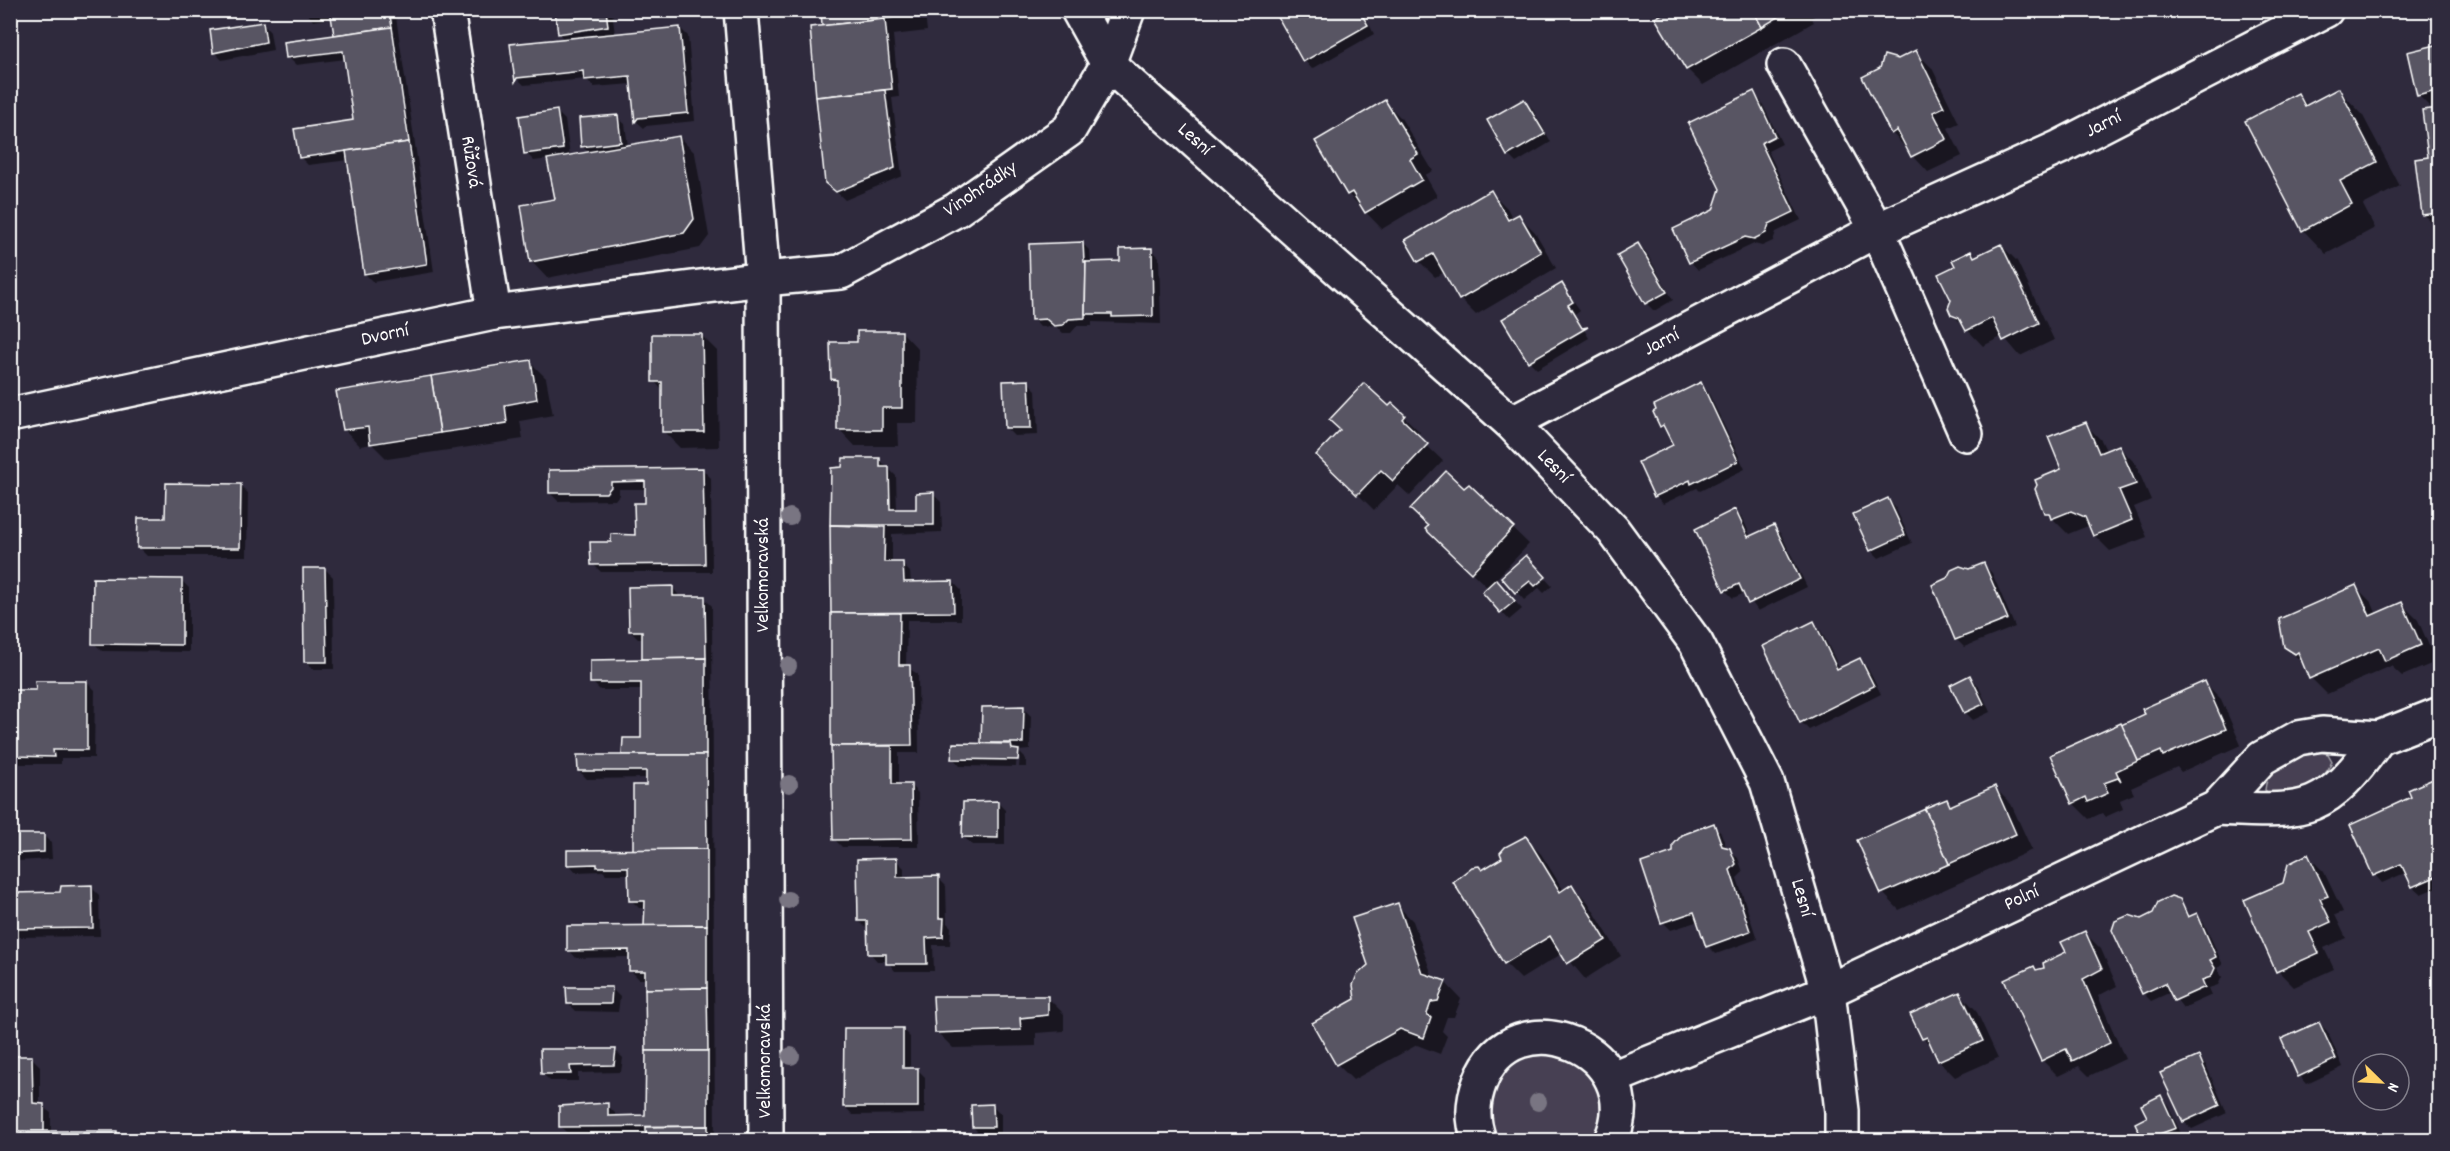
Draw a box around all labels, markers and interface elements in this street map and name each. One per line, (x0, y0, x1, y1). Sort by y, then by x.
street label: Jarní (2081, 104, 2128, 146)
street label: Lesní (1170, 117, 1219, 164)
street label: Růžová (452, 134, 488, 190)
street label: Vinohrádky (938, 155, 1024, 225)
street label: Dvorní (359, 317, 413, 355)
street label: Jarní (1639, 321, 1686, 364)
street label: Lesní (1530, 443, 1577, 491)
street label: Velkomoravská (750, 518, 778, 632)
street label: Lesní (1782, 876, 1820, 922)
street label: Polní (2000, 878, 2045, 919)
street label: Velkomoravská (752, 1004, 780, 1118)
north arrow (2351, 1052, 2411, 1112)
text: N (2380, 1079, 2405, 1095)

